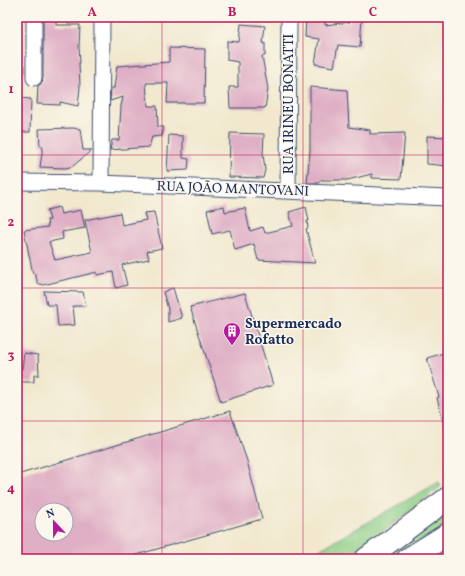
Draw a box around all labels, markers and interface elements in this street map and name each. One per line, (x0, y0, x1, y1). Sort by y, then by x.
text: A (87, 4, 97, 22)
text: B (228, 4, 237, 22)
text: C (369, 4, 377, 22)
street label: RUA IRINEU BONATTI (280, 34, 299, 174)
text: 1 (8, 81, 14, 99)
street label: RUA JOÃO MANTOVANI (156, 177, 310, 202)
text: 2 (8, 214, 15, 232)
place label: Supermercado Rofatto (245, 315, 342, 350)
building icon: Supermercado Rofatto (222, 321, 242, 346)
text: 3 (8, 347, 15, 365)
text: 4 (7, 480, 15, 498)
north arrow (34, 502, 74, 542)
text: N (44, 506, 57, 523)

